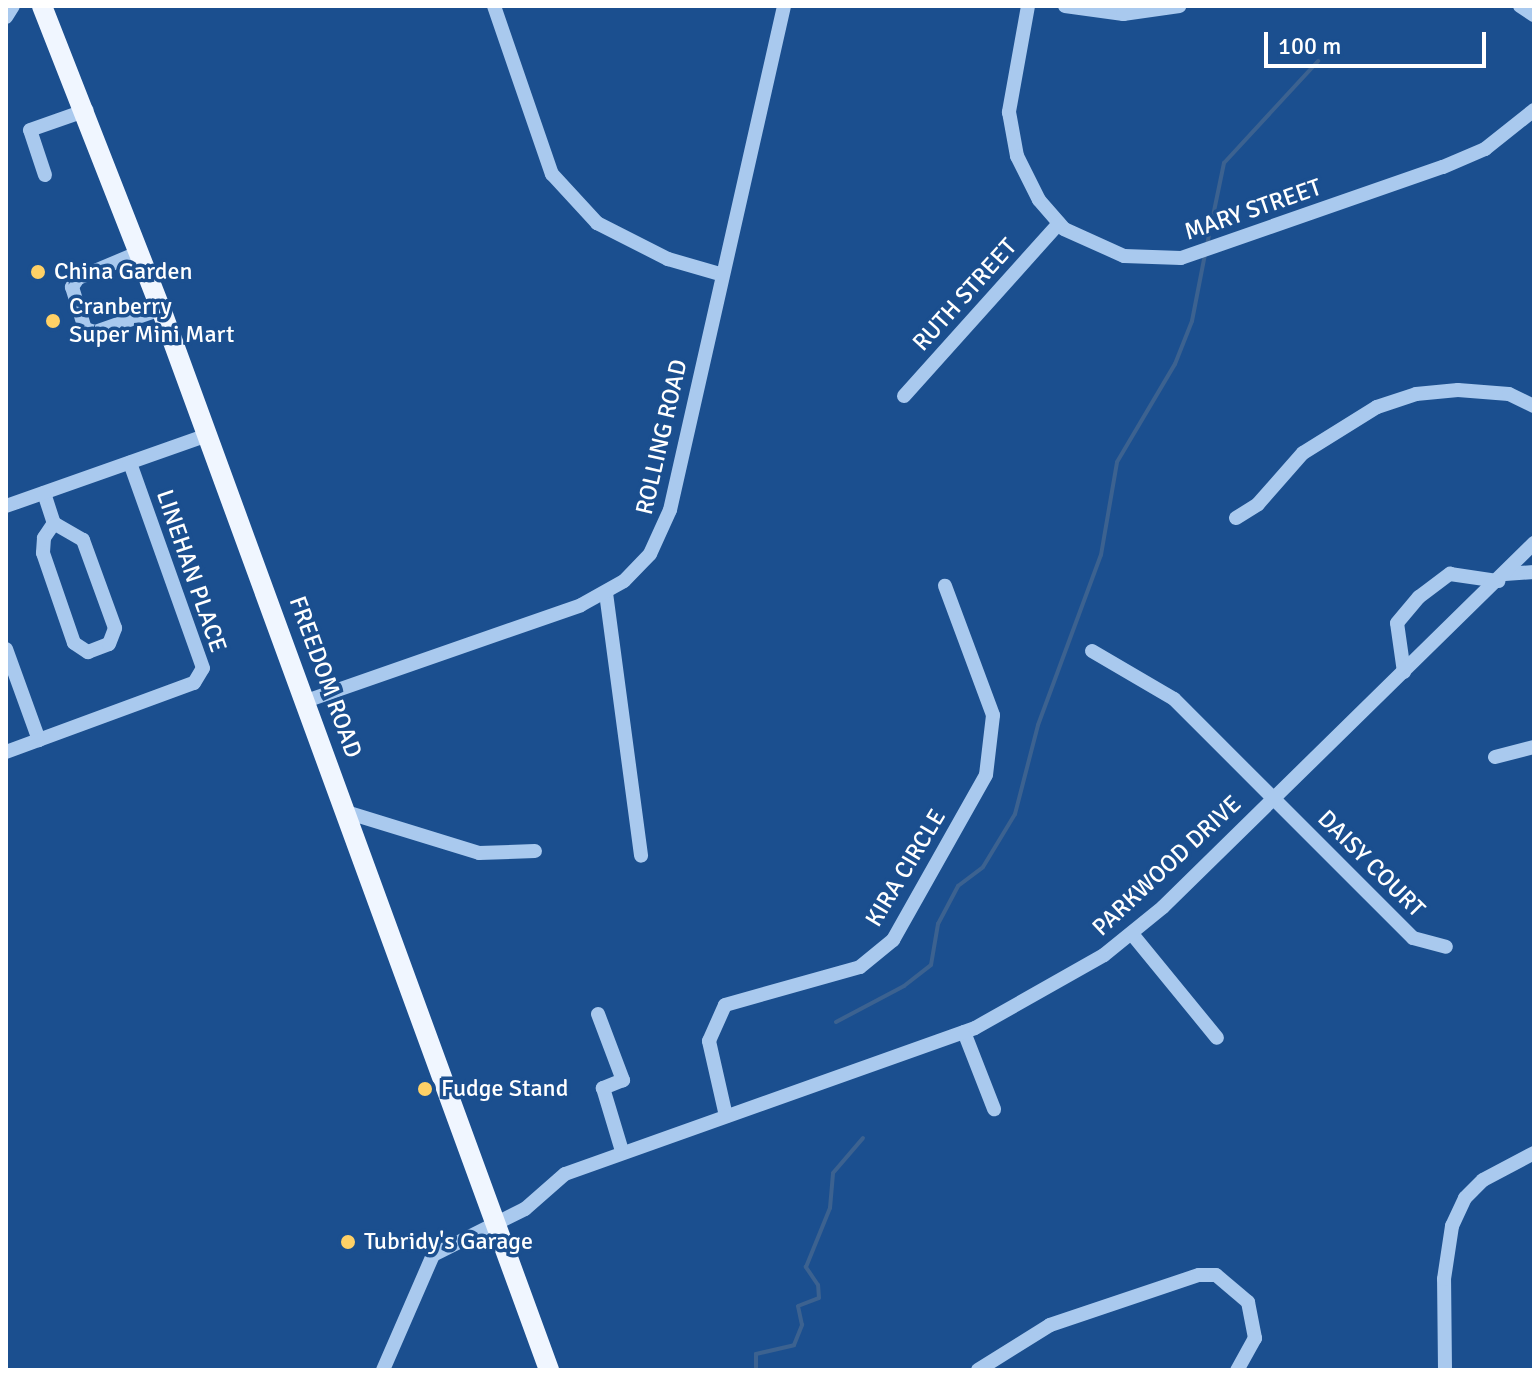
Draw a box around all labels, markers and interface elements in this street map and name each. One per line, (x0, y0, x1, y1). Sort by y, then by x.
scale bar (1268, 16, 1490, 66)
text: 100 m (1278, 31, 1341, 61)
street label: MARY STREET (1181, 173, 1325, 247)
street label: RUTH STREET (907, 233, 1023, 357)
place label: China Garden (54, 258, 193, 286)
marker: China Garden (29, 263, 47, 281)
place label: Cranberry Super Mini Mart (69, 293, 234, 349)
marker: Cranberry Super Mini Mart (44, 312, 62, 330)
street label: ROLLING ROAD (630, 357, 694, 517)
street label: LINEHAN PLACE (150, 486, 232, 656)
street label: FREEDOM ROAD (282, 592, 368, 762)
street label: PARKWOOD DRIVE (1087, 790, 1247, 942)
street label: KIRA CIRCLE (860, 804, 952, 932)
street label: DAISY COURT (1311, 804, 1431, 924)
place label: Fudge Stand (441, 1075, 568, 1103)
marker: Fudge Stand (416, 1080, 434, 1098)
place label: Tubridy's Garage (364, 1228, 533, 1256)
marker: Tubridy's Garage (339, 1233, 357, 1251)

